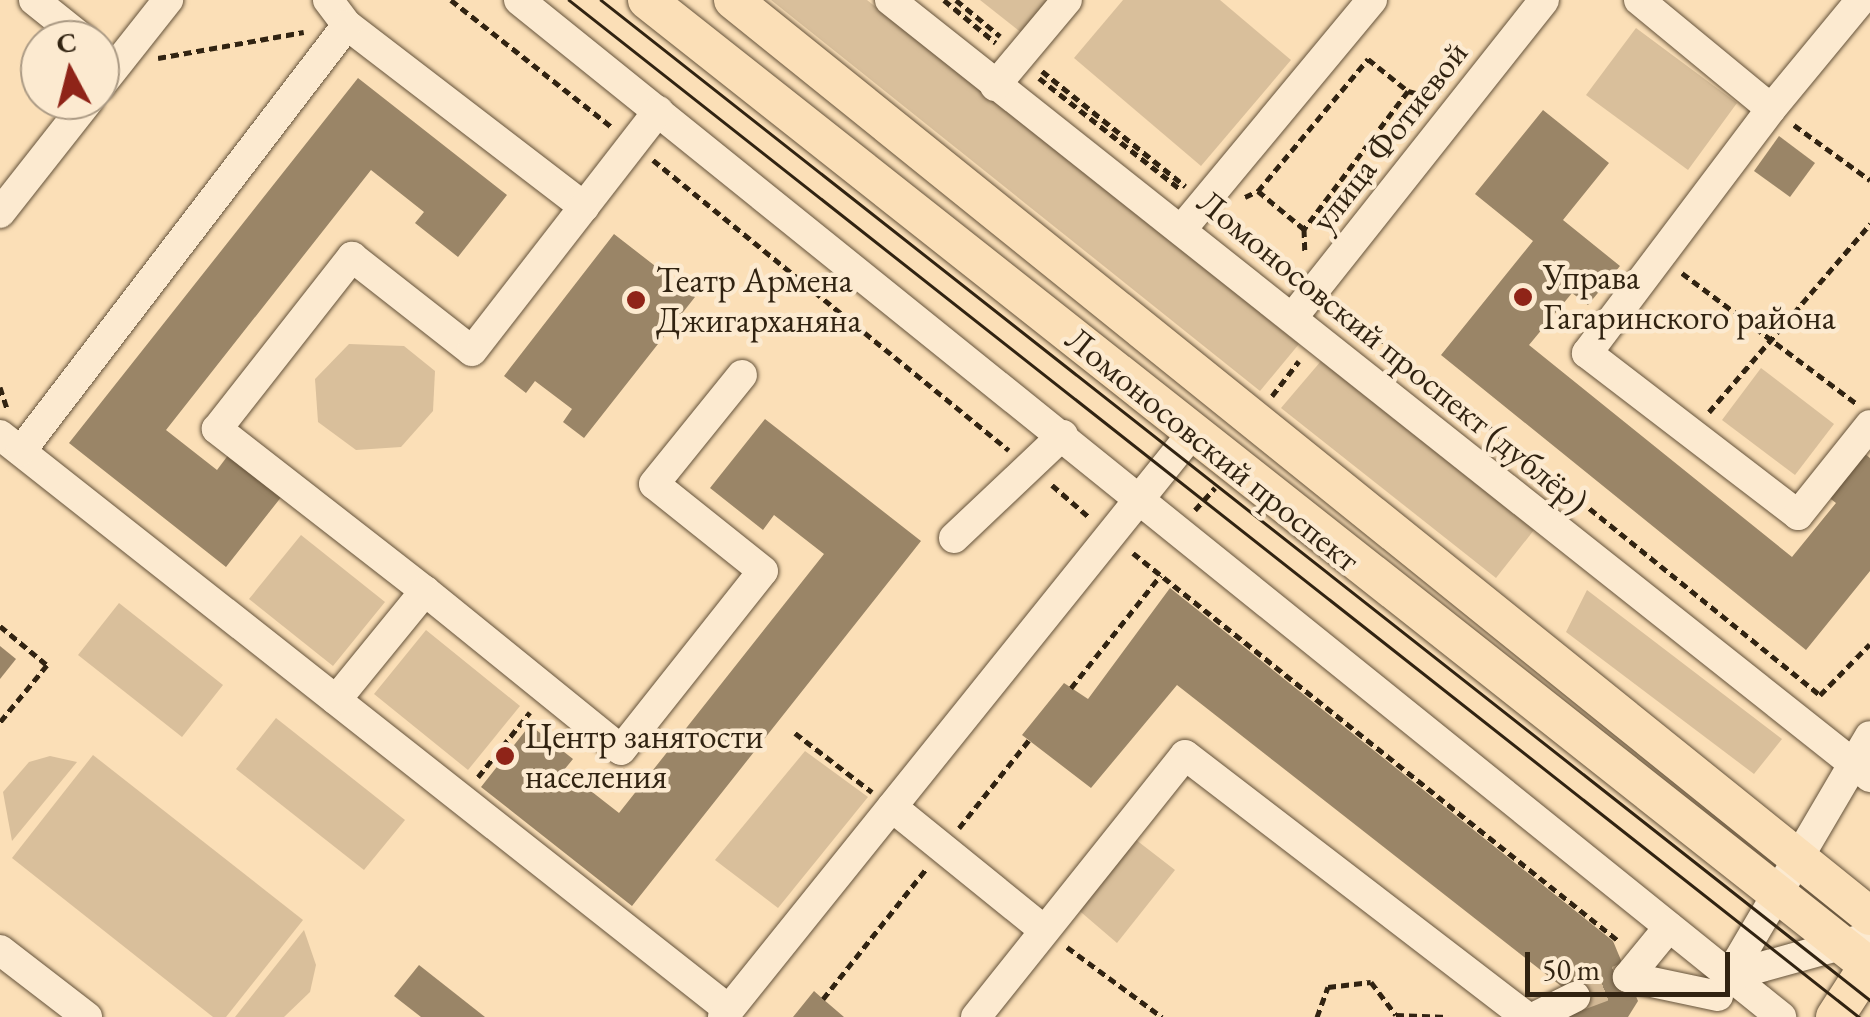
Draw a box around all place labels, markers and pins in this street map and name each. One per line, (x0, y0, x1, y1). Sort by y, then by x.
place label: Управа Гагаринского района (1543, 256, 1836, 338)
place label: Театр Армена Джигарханяна (656, 259, 862, 341)
marker: Управа Гагаринского района (1512, 286, 1534, 308)
marker: Театр Армена Джигарханяна (625, 289, 647, 311)
place label: Центр занятости населения (525, 715, 764, 797)
marker: Центр занятости населения (494, 745, 516, 767)

